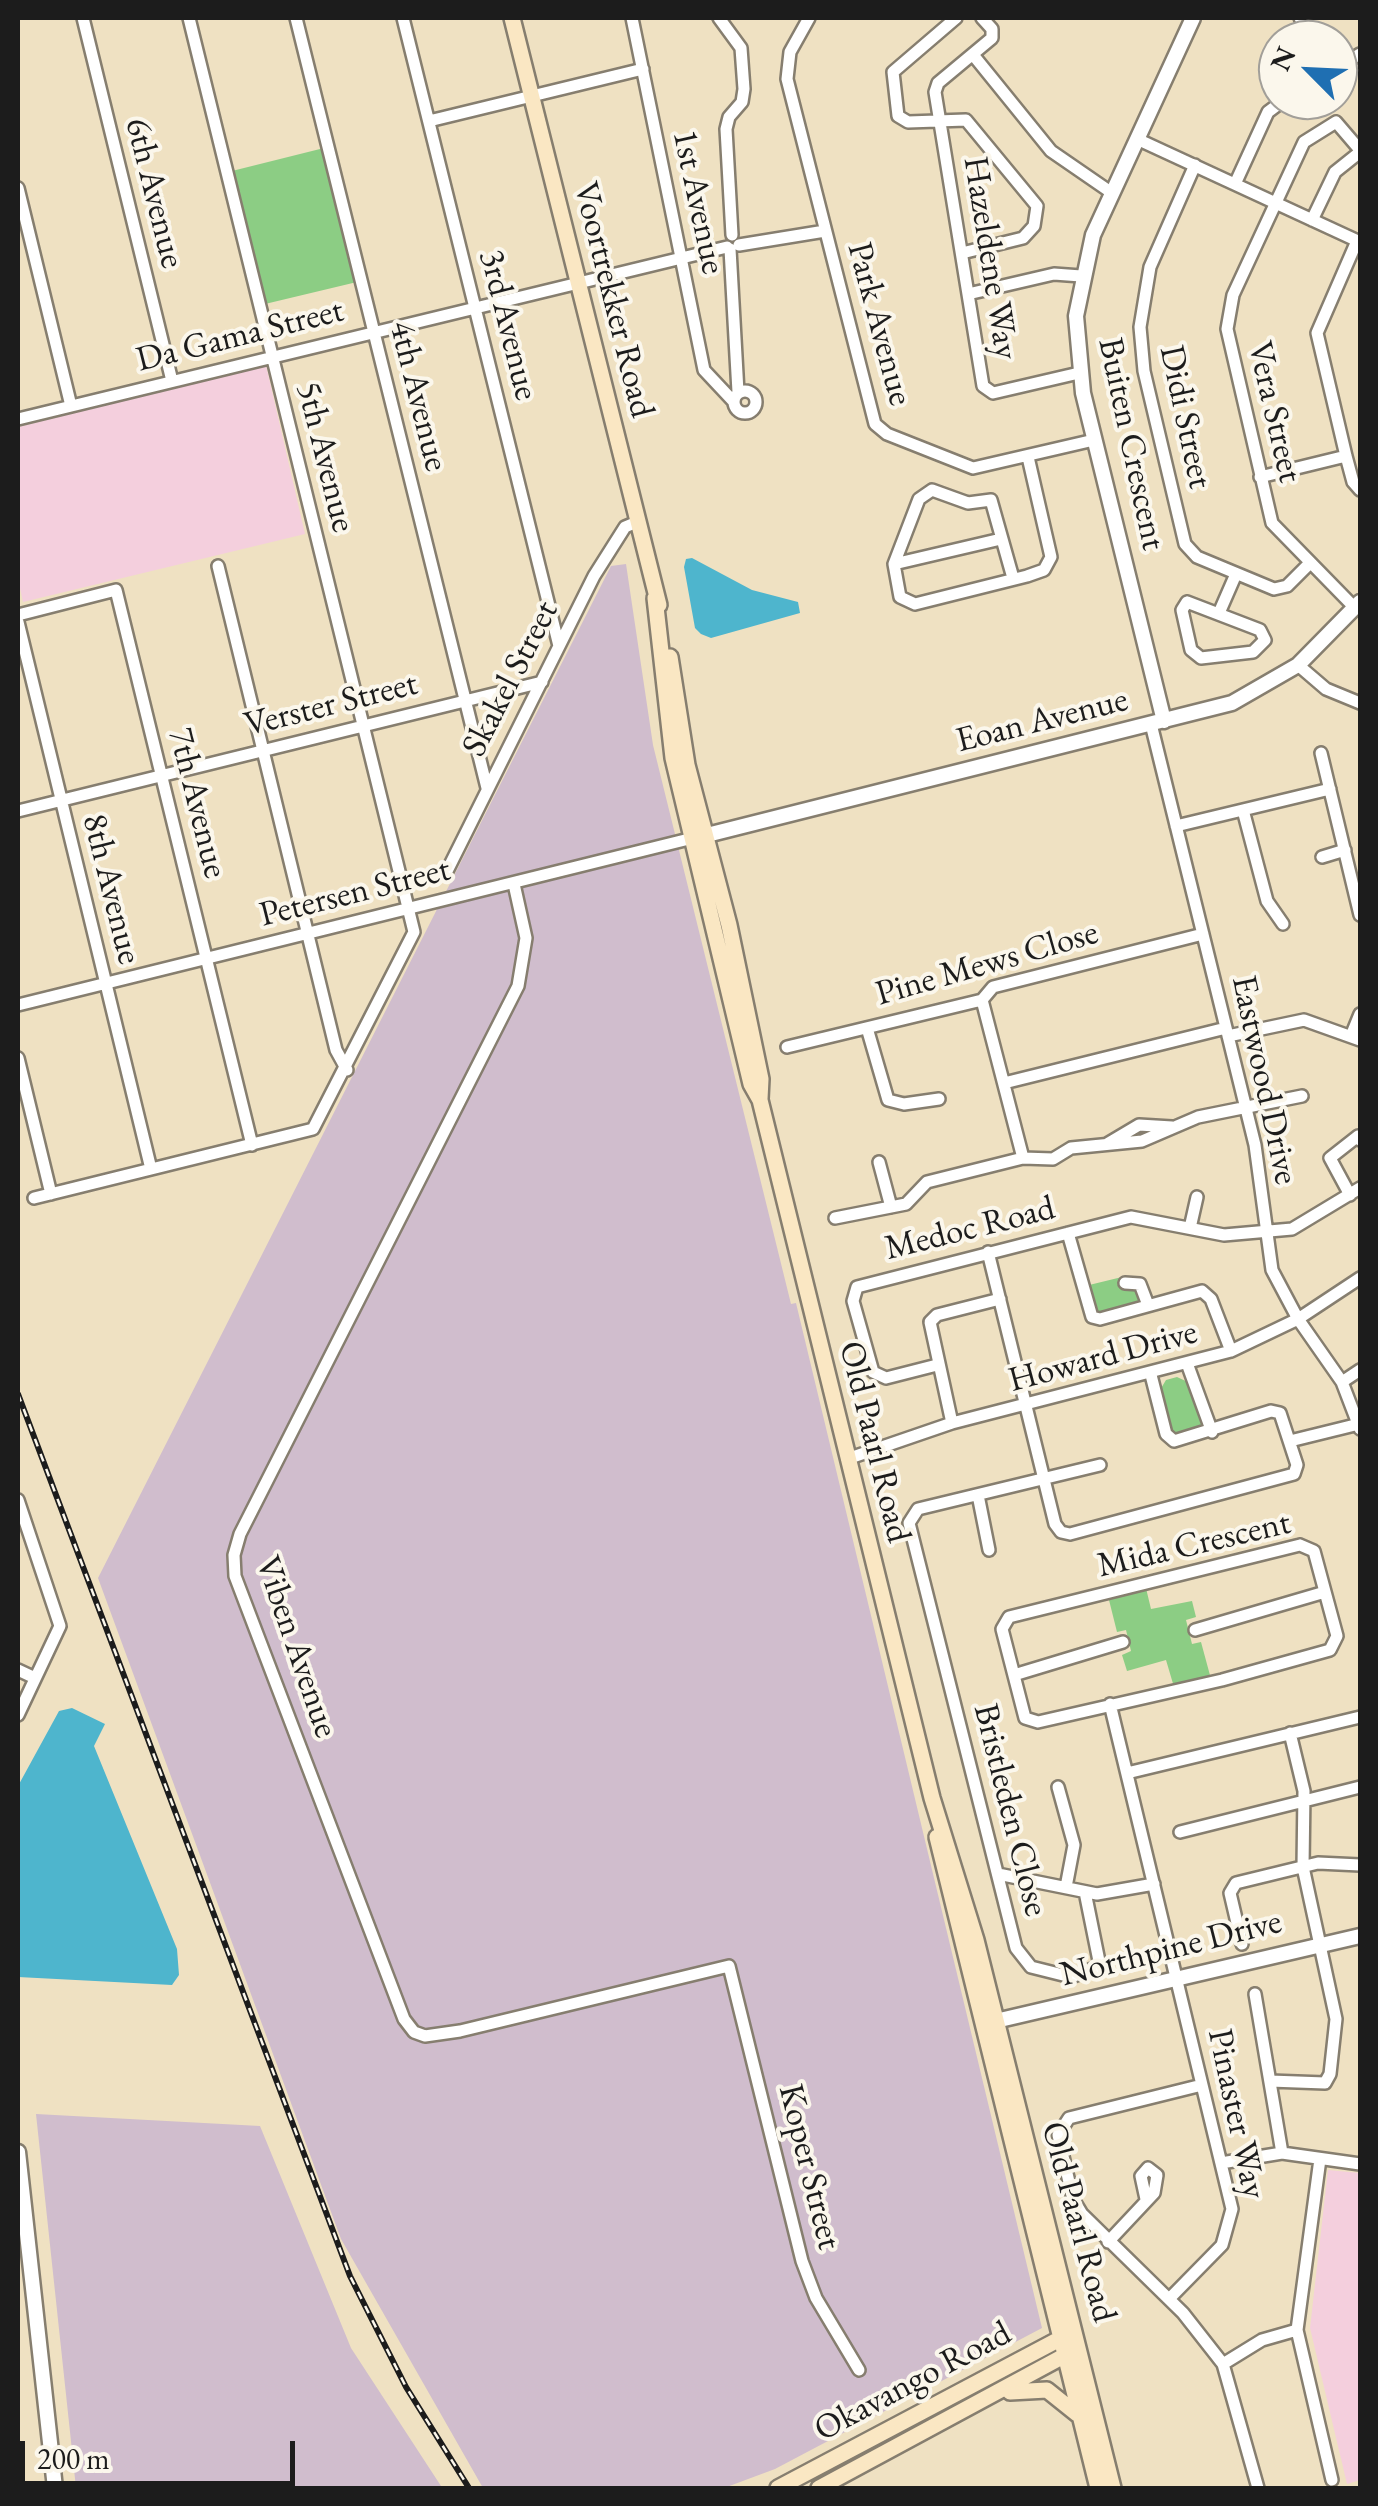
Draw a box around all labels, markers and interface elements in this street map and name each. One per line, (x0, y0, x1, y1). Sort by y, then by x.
north arrow (1258, 20, 1358, 120)
text: N (1261, 41, 1303, 76)
street label: 6th Avenue (115, 114, 193, 272)
street label: 1st Avenue (662, 126, 734, 278)
street label: Hazeldene Way (953, 154, 1027, 362)
street label: Voortrekker Road (563, 178, 663, 422)
street label: Park Avenue (837, 238, 921, 410)
street label: 3rd Avenue (469, 245, 547, 405)
street label: Da Gama Street (132, 290, 348, 382)
street label: 4th Avenue (379, 317, 457, 475)
street label: Buiten Crescent (1088, 334, 1174, 554)
street label: Vera Street (1237, 338, 1311, 486)
street label: Didi Street (1149, 342, 1221, 492)
street label: 5th Avenue (286, 378, 364, 536)
street label: Skakel Street (454, 594, 568, 764)
street label: Verster Street (240, 663, 422, 747)
street label: Eoan Avenue (952, 679, 1132, 763)
street label: 7th Avenue (158, 724, 236, 882)
street label: 8th Avenue (72, 810, 150, 968)
street label: Petersen Street (255, 849, 455, 937)
street label: Pine Mews Close (871, 912, 1103, 1016)
street label: Eastwood Drive (1221, 972, 1307, 1188)
street label: Medoc Road (881, 1188, 1059, 1270)
street label: Howard Drive (1004, 1312, 1202, 1402)
street label: Old Paarl Road (829, 1337, 919, 1547)
street label: Mida Crescent (1093, 1502, 1295, 1588)
street label: Viben Avenue (245, 1551, 347, 1743)
street label: Bristleden Close (963, 1700, 1057, 1920)
street label: Northpine Drive (1056, 1901, 1286, 1997)
street label: Pinaster Way (1198, 2025, 1274, 2203)
street label: Koper Street (768, 2080, 850, 2254)
street label: Old Paarl Road (1031, 2117, 1125, 2327)
street label: Okavango Road (808, 2313, 1018, 2451)
scale bar (25, 2421, 300, 2483)
text: 200 m (37, 2439, 110, 2478)

